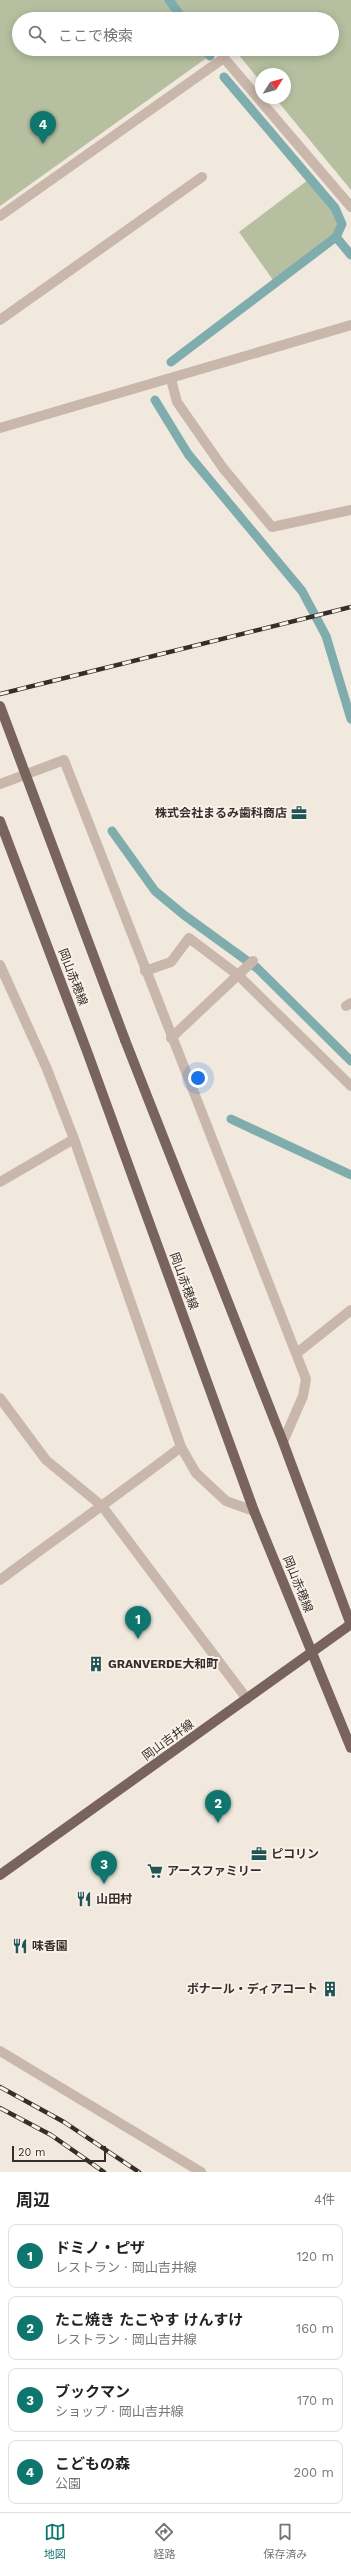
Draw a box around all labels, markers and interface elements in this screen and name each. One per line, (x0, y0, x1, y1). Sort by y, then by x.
search box (12, 12, 339, 56)
icon: search (26, 23, 48, 45)
text: ここで検索 (58, 27, 133, 45)
north arrow (255, 68, 291, 104)
pin: 4 (30, 111, 56, 144)
office icon: 株式会社まるみ歯科商店 (290, 804, 308, 822)
place label: 株式会社まるみ歯科商店 (155, 806, 287, 820)
street label: 岡山赤穂線 (56, 946, 90, 1008)
your location (188, 1068, 208, 1088)
street label: 岡山赤穂線 (167, 1250, 201, 1312)
street label: 岡山赤穂線 (280, 1554, 316, 1614)
pin: 1 (125, 1606, 151, 1639)
building icon: GRANVERDE大和町 (87, 1655, 105, 1673)
place label: GRANVERDE大和町 (108, 1657, 218, 1671)
street label: 岡山吉井線 (140, 1717, 196, 1763)
pin: 2 (205, 1790, 231, 1823)
office icon: ピコリン (250, 1845, 268, 1863)
place label: ピコリン (271, 1847, 319, 1861)
pin: 3 (91, 1851, 117, 1884)
supermarket icon: アースファミリー (146, 1862, 164, 1880)
place label: アースファミリー (167, 1864, 262, 1878)
restaurant icon: 山田村 (75, 1890, 93, 1908)
place label: 山田村 (96, 1892, 132, 1906)
restaurant icon: 味香園 (11, 1937, 29, 1955)
place label: 味香園 (32, 1939, 68, 1953)
building icon: ボナール・ディアコート (321, 1980, 339, 1998)
place label: ボナール・ディアコート (187, 1982, 318, 1996)
scale bar (12, 2144, 106, 2163)
text: 20 m (18, 2146, 46, 2159)
text: 周辺 (16, 2190, 50, 2210)
text: 4件 (314, 2192, 335, 2207)
text: ドミノ・ピザ (55, 2239, 145, 2257)
text: 1 (27, 2249, 33, 2264)
text: 120 m (296, 2249, 334, 2264)
text: レストラン · 岡山吉井線 (55, 2260, 197, 2275)
text: たこ焼き たこやす けんすけ (55, 2311, 243, 2329)
text: 2 (26, 2321, 34, 2336)
text: 160 m (296, 2321, 334, 2336)
text: レストラン · 岡山吉井線 (55, 2332, 197, 2347)
text: ブックマン (55, 2383, 130, 2401)
text: 3 (26, 2393, 34, 2408)
text: 170 m (297, 2393, 334, 2408)
text: ショップ · 岡山吉井線 (55, 2404, 184, 2419)
text: こどもの森 (55, 2455, 130, 2473)
text: 4 (26, 2465, 34, 2480)
text: 200 m (293, 2465, 334, 2480)
text: 公園 (55, 2476, 81, 2491)
tab: 地図 (44, 2521, 66, 2561)
tab: 経路 (153, 2521, 175, 2561)
tab: 保存済み (263, 2521, 307, 2561)

